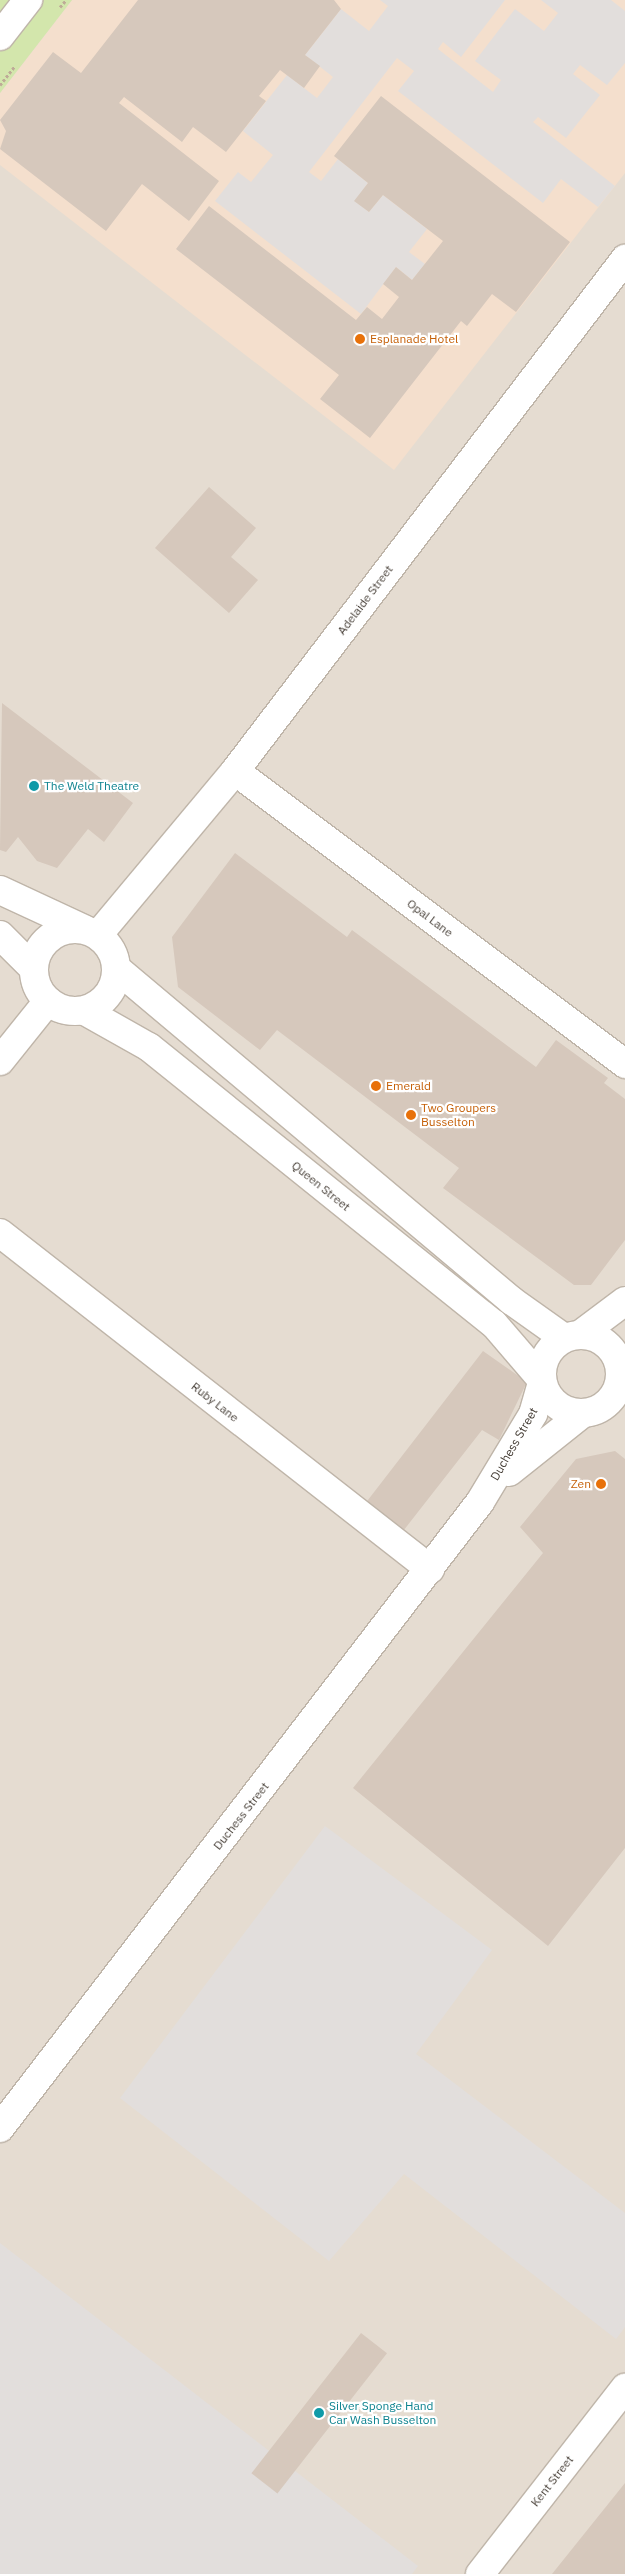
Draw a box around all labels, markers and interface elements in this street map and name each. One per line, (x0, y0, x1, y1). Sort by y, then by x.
place label: Esplanade Hotel (370, 332, 458, 346)
marker: Esplanade Hotel (354, 333, 366, 345)
street label: Adelaide Street (334, 562, 396, 638)
place label: The Weld Theatre (44, 779, 139, 793)
marker: The Weld Theatre (28, 780, 40, 792)
street label: Opal Lane (404, 896, 456, 940)
place label: Emerald (386, 1079, 431, 1093)
marker: Emerald (370, 1080, 382, 1092)
place label: Two Groupers Busselton (421, 1101, 496, 1129)
marker: Two Groupers Busselton (405, 1109, 417, 1121)
street label: Queen Street (289, 1158, 353, 1214)
street label: Ruby Lane (188, 1379, 242, 1425)
street label: Duchess Street (487, 1405, 541, 1483)
place label: Zen (571, 1477, 591, 1491)
marker: Zen (595, 1478, 607, 1490)
street label: Duchess Street (210, 1779, 272, 1853)
place label: Silver Sponge Hand Car Wash Busselton (329, 2399, 436, 2427)
marker: Silver Sponge Hand Car Wash Busselton (313, 2407, 325, 2419)
street label: Kent Street (528, 2453, 576, 2509)

